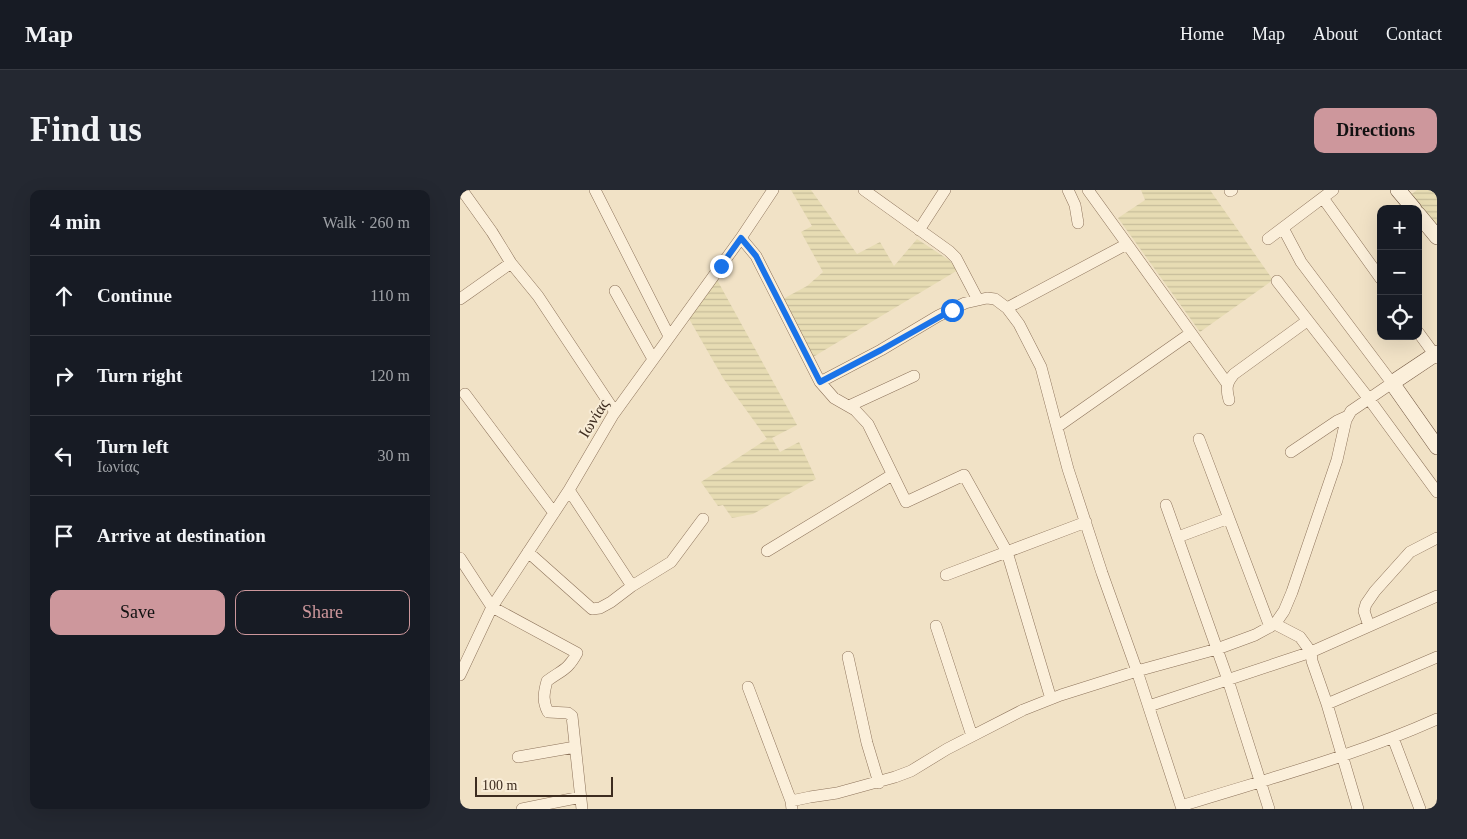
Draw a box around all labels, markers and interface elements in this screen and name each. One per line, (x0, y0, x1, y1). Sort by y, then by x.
text: Map (25, 21, 73, 47)
text: Home (1180, 24, 1224, 44)
text: Map (1252, 24, 1285, 44)
text: About (1313, 24, 1358, 44)
text: Contact (1386, 24, 1442, 44)
button: Directions (1314, 108, 1437, 153)
text: Find us (30, 110, 142, 149)
map controls (1377, 205, 1422, 340)
button: + (1377, 205, 1422, 250)
text: 4 min (50, 210, 101, 234)
text: Walk · 260 m (323, 214, 410, 231)
button: − (1377, 250, 1422, 295)
route end (710, 255, 733, 278)
icon: ahead (50, 282, 78, 310)
text: Continue (97, 285, 172, 306)
text: 110 m (370, 287, 410, 304)
button: locate (1377, 295, 1422, 340)
route start (941, 299, 964, 322)
icon: right (50, 362, 78, 390)
text: Turn right (97, 365, 182, 386)
text: 120 m (370, 367, 410, 384)
street label: Ιωνίας (575, 395, 612, 441)
text: Turn left (97, 436, 169, 457)
icon: left (50, 442, 78, 470)
text: 30 m (378, 447, 410, 464)
text: Ιωνίας (97, 458, 139, 475)
icon: arrive (50, 522, 78, 550)
text: Arrive at destination (97, 525, 266, 546)
button: Save (50, 590, 225, 635)
button: Share (235, 590, 410, 635)
scale bar (475, 774, 612, 797)
text: 100 m (482, 778, 517, 793)

